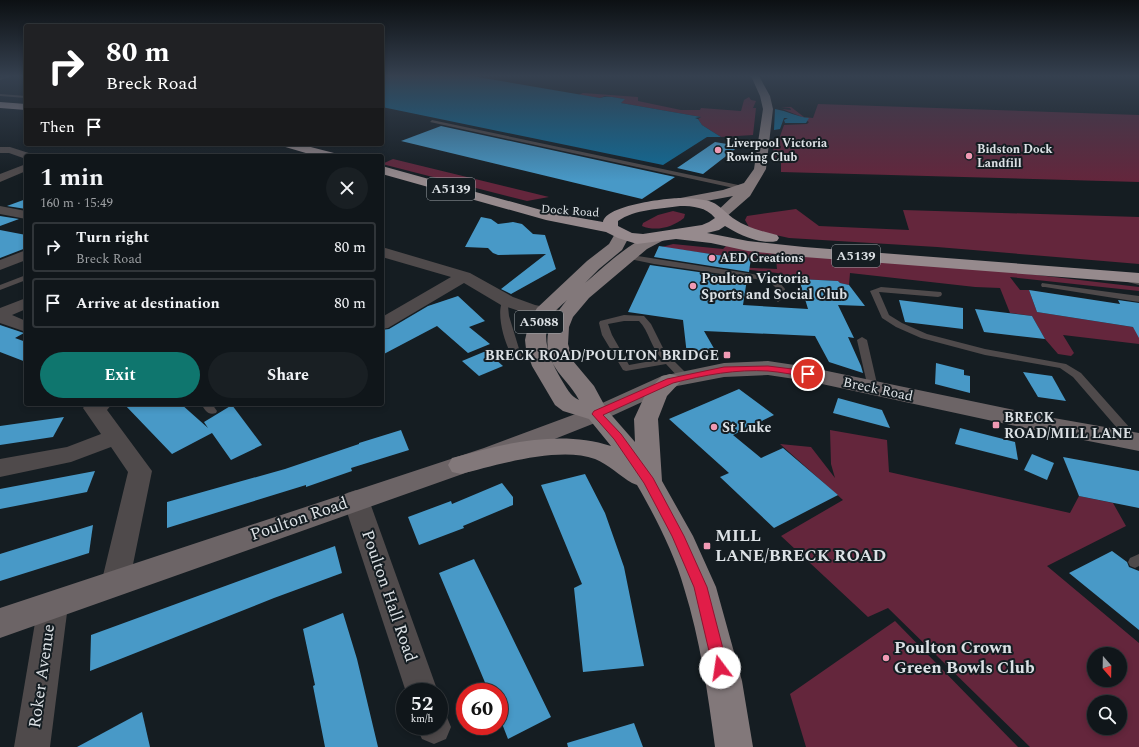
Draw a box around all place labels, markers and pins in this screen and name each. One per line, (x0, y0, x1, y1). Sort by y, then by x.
place label: Liverpool Victoria Rowing Club (726, 134, 828, 167)
place label: Bidston Dock Landfill (977, 140, 1053, 173)
marker: Liverpool Victoria Rowing Club (713, 145, 723, 155)
marker: Bidston Dock Landfill (964, 151, 974, 161)
place label: AED Creations (720, 249, 804, 268)
marker: AED Creations (707, 253, 717, 263)
place label: Poulton Victoria Sports and Social Club (701, 268, 847, 305)
marker: Poulton Victoria Sports and Social Club (688, 281, 698, 291)
place label: BRECK ROAD/POULTON BRIDGE (485, 345, 719, 366)
marker: BRECK ROAD/POULTON BRIDGE (722, 350, 732, 360)
pin (791, 357, 825, 391)
place label: BRECK ROAD/MILL LANE (1004, 407, 1132, 444)
place label: St Luke (722, 417, 771, 438)
marker: BRECK ROAD/MILL LANE (991, 420, 1001, 430)
marker: St Luke (709, 422, 719, 432)
place label: MILL LANE/BRECK ROAD (715, 523, 886, 569)
marker: MILL LANE/BRECK ROAD (702, 541, 712, 551)
place label: Poulton Crown Green Bowls Club (894, 635, 1035, 681)
marker: Poulton Crown Green Bowls Club (881, 653, 891, 663)

